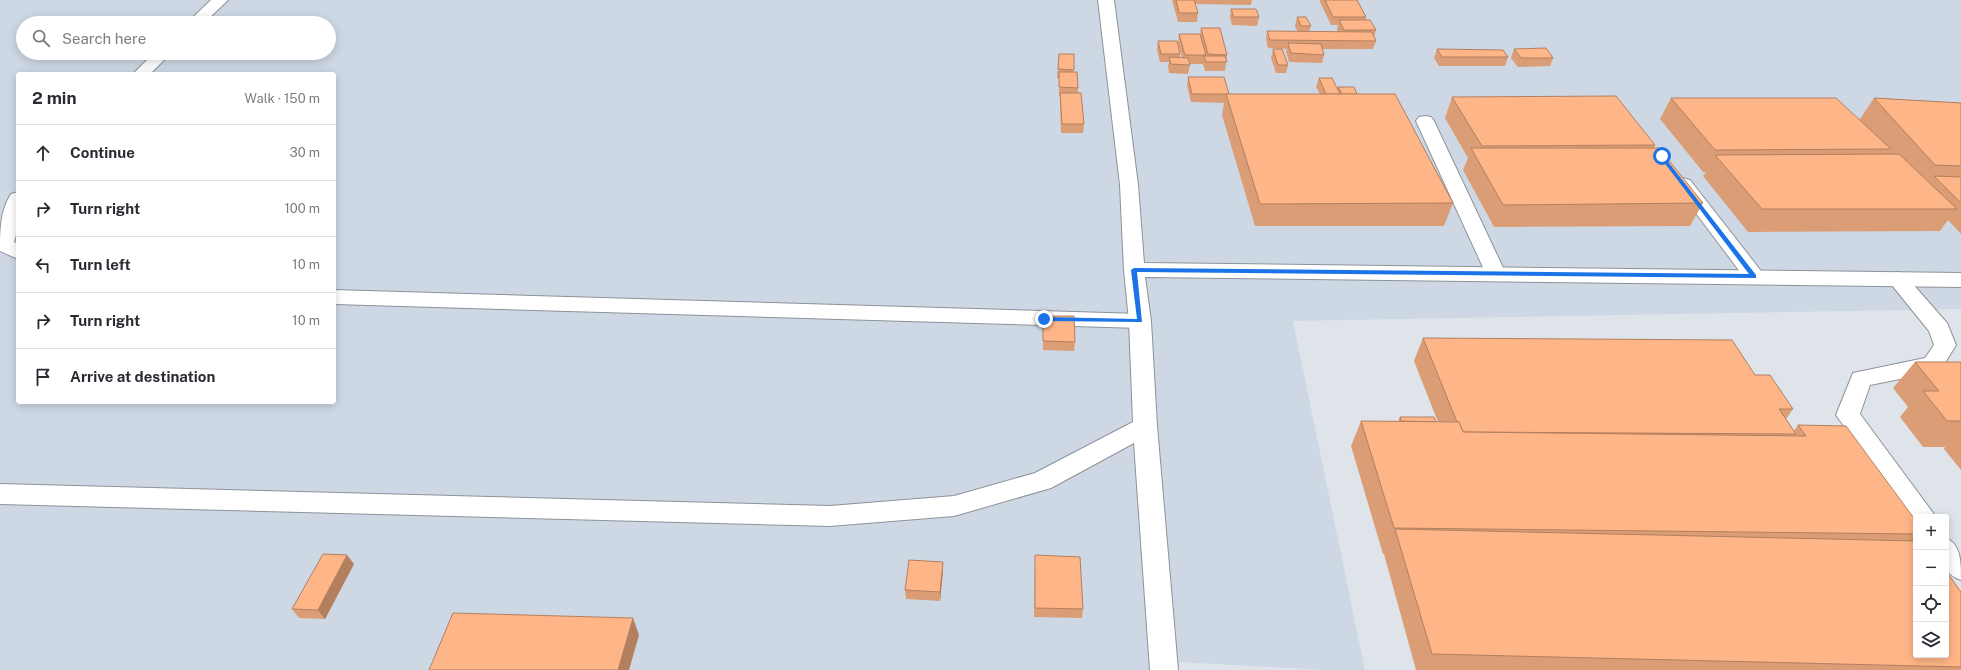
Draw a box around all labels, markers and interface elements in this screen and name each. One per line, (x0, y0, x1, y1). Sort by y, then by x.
search box (16, 16, 336, 60)
icon: search (30, 27, 52, 49)
text: Search here (62, 30, 146, 47)
text: 2 min (32, 88, 77, 108)
text: Walk · 150 m (245, 91, 320, 106)
icon: ahead (32, 142, 54, 164)
text: Continue (70, 144, 135, 161)
text: 30 m (290, 145, 320, 160)
route start (1653, 147, 1671, 165)
icon: right (32, 198, 54, 220)
text: Turn right (70, 200, 140, 217)
text: 100 m (284, 201, 320, 216)
icon: left (32, 254, 54, 276)
text: Turn left (70, 256, 131, 273)
text: 10 m (292, 257, 320, 272)
icon: right (32, 310, 54, 332)
route end (1035, 310, 1053, 328)
text: Turn right (70, 312, 140, 329)
text: 10 m (292, 313, 320, 328)
icon: arrive (32, 366, 54, 388)
text: Arrive at destination (70, 368, 215, 385)
map controls (1913, 514, 1949, 658)
button: + (1913, 514, 1949, 550)
button: − (1913, 550, 1949, 586)
button: locate (1913, 586, 1949, 622)
button: layers (1913, 622, 1949, 658)

